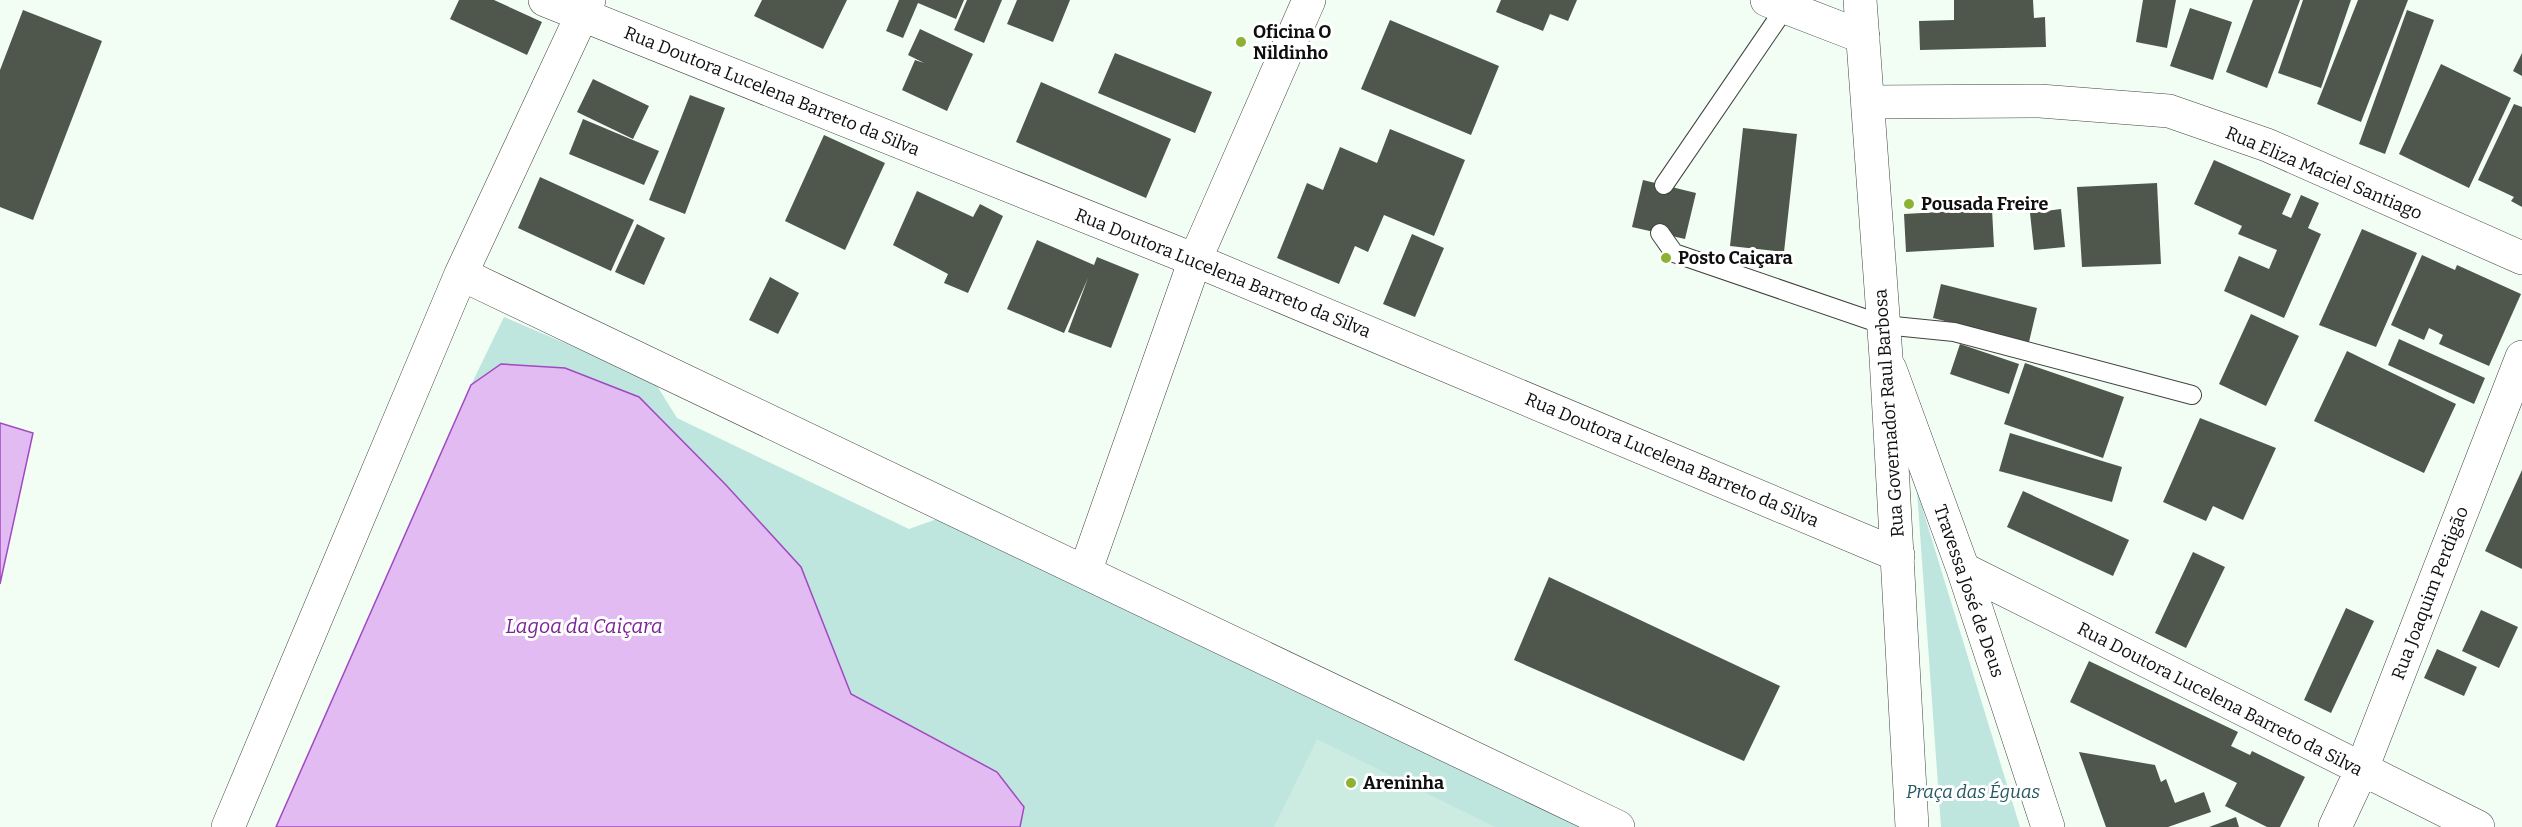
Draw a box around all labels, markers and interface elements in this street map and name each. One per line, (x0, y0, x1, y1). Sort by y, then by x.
street label: Rua Doutora Lucelena Barreto da Silva (621, 21, 923, 161)
place label: Oficina O Nildinho (1253, 21, 1331, 64)
marker: Oficina O Nildinho (1234, 35, 1248, 49)
street label: Rua Eliza Maciel Santiago (2222, 121, 2426, 225)
place label: Pousada Freire (1921, 193, 2048, 215)
marker: Pousada Freire (1902, 197, 1916, 211)
street label: Rua Doutora Lucelena Barreto da Silva (1072, 203, 1374, 343)
place label: Posto Caiçara (1678, 247, 1793, 269)
marker: Posto Caiçara (1659, 251, 1673, 265)
street label: Rua Governador Raul Barbosa (1869, 288, 1909, 538)
street label: Rua Doutora Lucelena Barreto da Silva (1522, 388, 1822, 532)
street label: Travessa José de Deus (1929, 502, 2009, 680)
street label: Rua Joaquim Perdigão (2387, 503, 2473, 683)
water label: Lagoa da Caiçara (505, 614, 663, 638)
street label: Rua Doutora Lucelena Barreto da Silva (2074, 617, 2366, 781)
place label: Areninha (1363, 772, 1444, 794)
marker: Areninha (1344, 776, 1358, 790)
park label: Praça das Éguas (1906, 780, 2040, 803)

